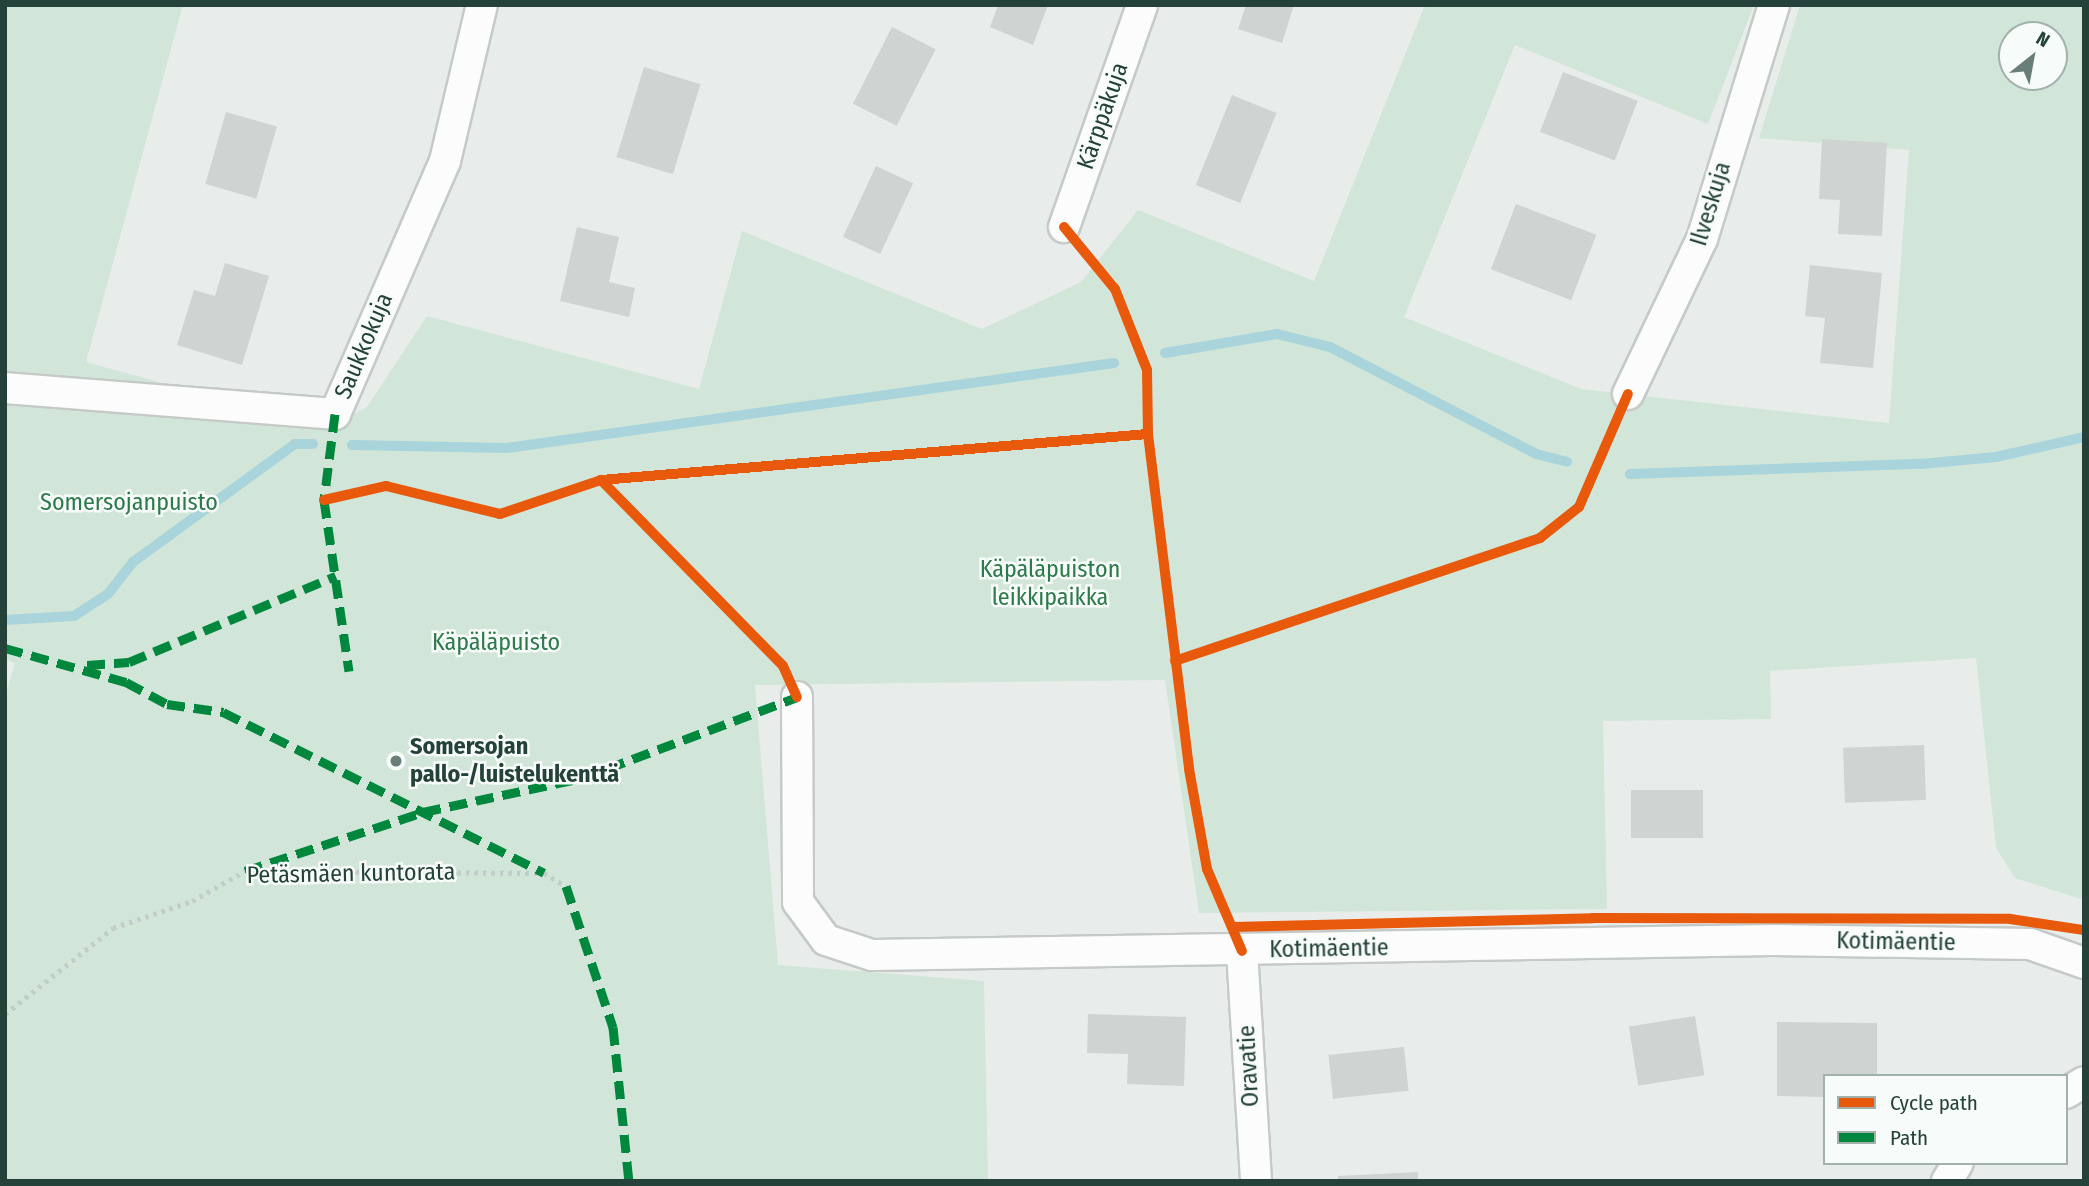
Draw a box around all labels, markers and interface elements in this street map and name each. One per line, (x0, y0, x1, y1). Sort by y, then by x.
north arrow (1998, 21, 2068, 91)
text: N (2032, 26, 2054, 52)
street label: Kärppäkuja (1071, 59, 1135, 173)
street label: Ilveskuja (1685, 158, 1737, 250)
street label: Saukkokuja (329, 289, 399, 403)
park label: Somersojanpuisto (40, 489, 218, 517)
park label: Käpäläpuiston leikkipaikka (980, 556, 1120, 612)
park label: Käpäläpuisto (432, 629, 560, 657)
place label: Somersojan pallo-/luistelukenttä (410, 733, 619, 789)
marker: Somersojan pallo-/luistelukenttä (388, 753, 404, 769)
street label: Petäsmäen kuntorata (246, 858, 456, 890)
street label: Kotimäentie (1836, 927, 1956, 957)
street label: Kotimäentie (1269, 934, 1389, 964)
street label: Oravatie (1232, 1024, 1266, 1108)
legend (1823, 1074, 2068, 1165)
text: Cycle path (1890, 1090, 1978, 1116)
text: Path (1890, 1125, 1928, 1151)

